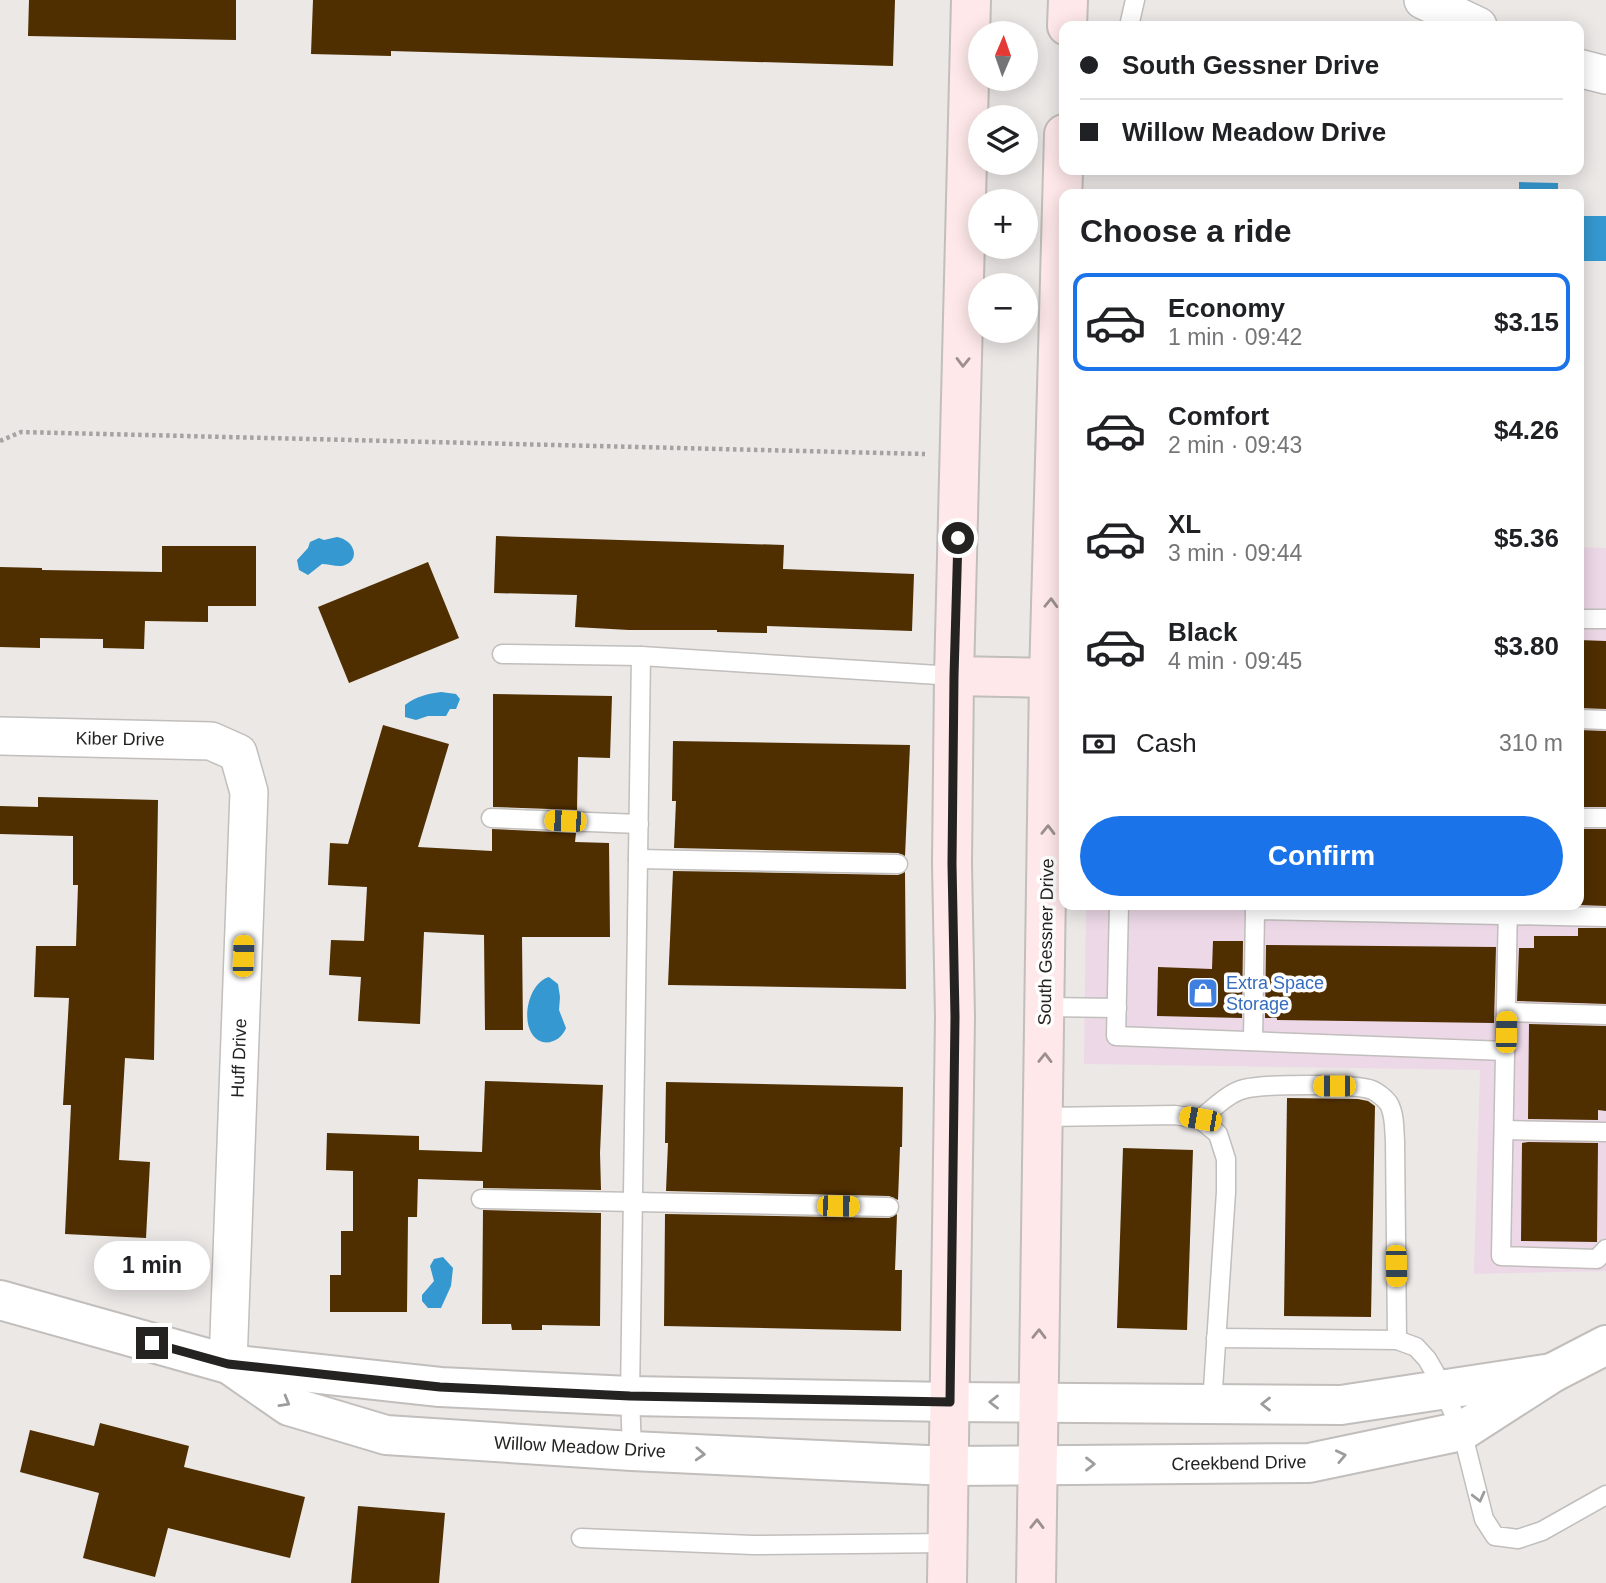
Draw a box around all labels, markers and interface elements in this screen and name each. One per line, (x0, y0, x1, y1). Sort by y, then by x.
north arrow (968, 21, 1038, 91)
map controls (968, 21, 1038, 343)
text: South Gessner Drive (1122, 50, 1379, 80)
button: layers (968, 105, 1038, 175)
text: Willow Meadow Drive (1122, 117, 1386, 147)
button: + (968, 189, 1038, 259)
text: Choose a ride (1080, 213, 1292, 249)
button: − (968, 273, 1038, 343)
icon: car (1084, 291, 1147, 354)
text: Economy (1168, 293, 1285, 323)
text: $3.15 (1494, 307, 1559, 337)
text: 1 min · 09:42 (1168, 324, 1302, 350)
one-way arrow (955, 357, 971, 368)
icon: car (1084, 399, 1147, 462)
text: Comfort (1168, 401, 1269, 431)
text: $4.26 (1494, 415, 1559, 445)
text: 2 min · 09:43 (1168, 432, 1302, 458)
icon: car (1084, 507, 1147, 570)
text: XL (1168, 509, 1201, 539)
route start (942, 522, 974, 554)
text: $5.36 (1494, 523, 1559, 553)
text: 3 min · 09:44 (1168, 540, 1302, 566)
one-way arrow (1044, 597, 1059, 608)
icon: car (1084, 615, 1147, 678)
text: Black (1168, 617, 1237, 647)
text: $3.80 (1494, 631, 1559, 661)
text: 4 min · 09:45 (1168, 648, 1302, 674)
icon: cash (1080, 725, 1118, 763)
street label: Kiber Drive (75, 728, 165, 750)
text: Cash (1136, 728, 1197, 758)
text: 310 m (1499, 730, 1563, 756)
car (544, 810, 587, 832)
button: Confirm (1080, 816, 1563, 896)
one-way arrow (1040, 824, 1056, 835)
street label: South Gessner Drive (1035, 858, 1057, 1026)
car (232, 935, 255, 977)
place label: Extra Space Storage (1226, 973, 1324, 1014)
shop icon: Extra Space Storage (1186, 976, 1220, 1010)
car (1496, 1011, 1517, 1053)
street label: Huff Drive (228, 1018, 250, 1098)
one-way arrow (1037, 1052, 1053, 1062)
car (1314, 1076, 1356, 1097)
car (1178, 1105, 1223, 1133)
car (817, 1195, 860, 1217)
callout: 1 min (94, 1242, 210, 1290)
car (1386, 1245, 1407, 1287)
text: 1 min (122, 1252, 182, 1278)
route end (136, 1327, 168, 1359)
one-way arrow (1032, 1328, 1047, 1339)
one-way arrow (277, 1394, 290, 1407)
one-way arrow (988, 1394, 999, 1410)
one-way arrow (1260, 1396, 1270, 1412)
street label: Willow Meadow Drive (494, 1433, 666, 1461)
one-way arrow (695, 1446, 706, 1461)
one-way arrow (1335, 1450, 1347, 1465)
street label: Creekbend Drive (1171, 1452, 1307, 1474)
one-way arrow (1085, 1456, 1096, 1472)
one-way arrow (1471, 1491, 1485, 1503)
one-way arrow (1029, 1518, 1045, 1529)

